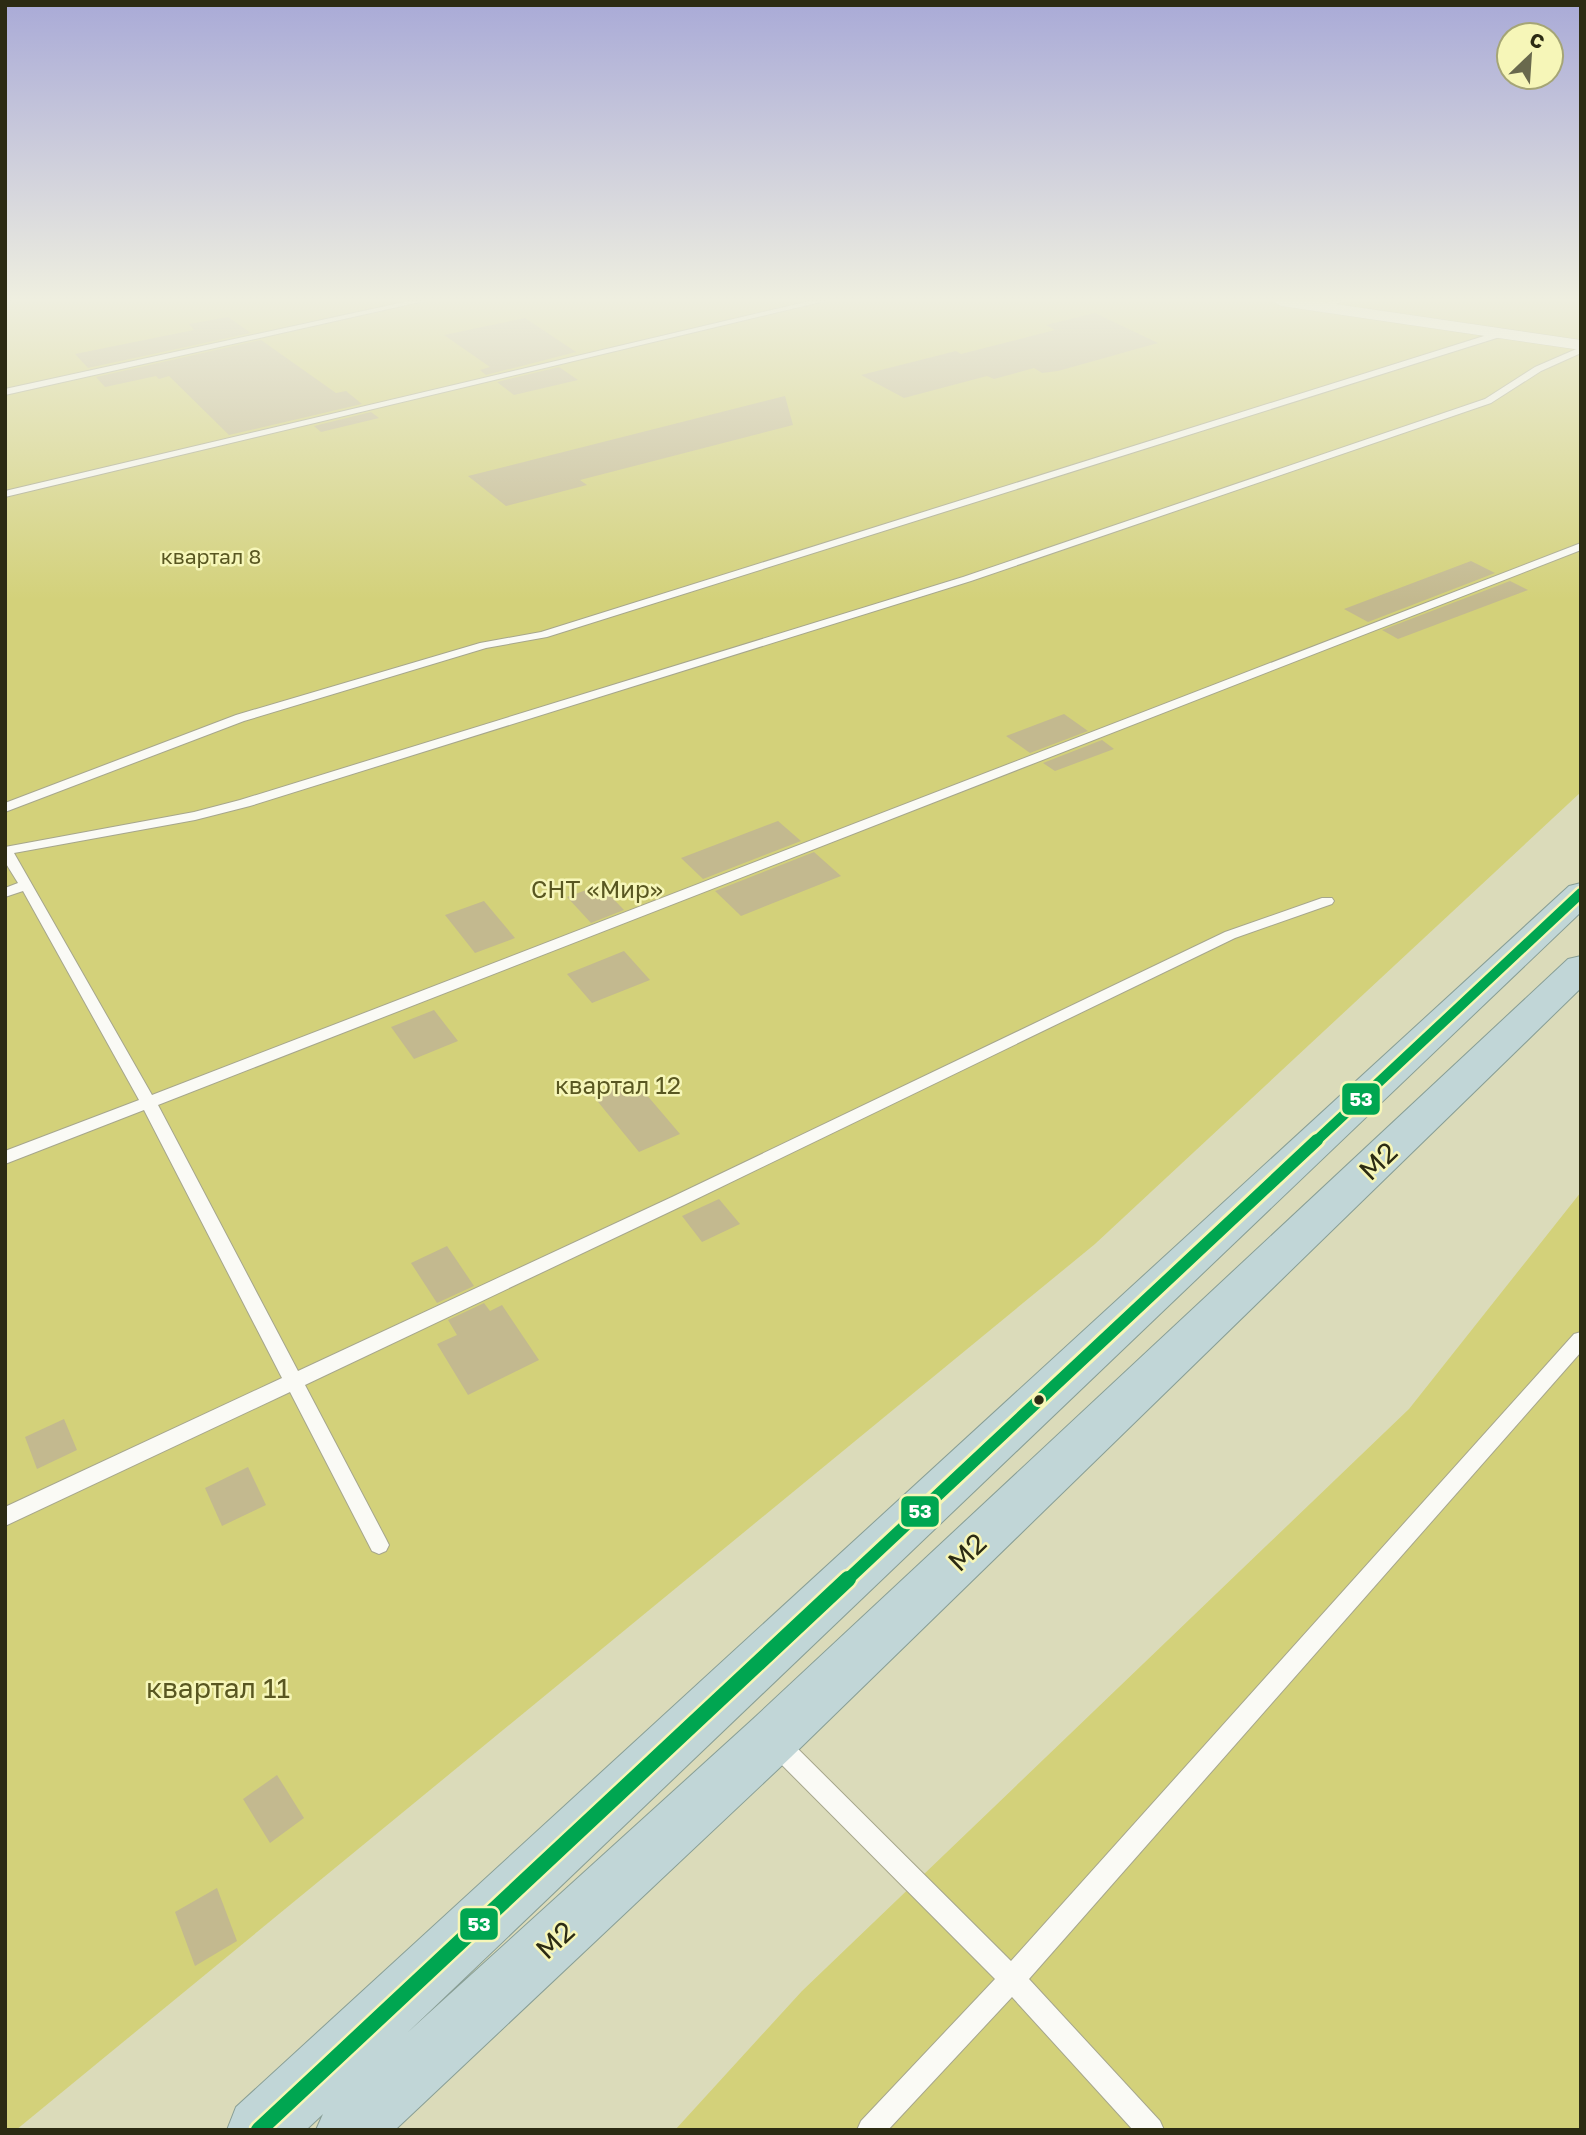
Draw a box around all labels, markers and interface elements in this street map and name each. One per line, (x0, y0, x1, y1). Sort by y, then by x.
north arrow (1495, 21, 1565, 91)
text: С (1526, 27, 1548, 53)
park label: квартал 8 (161, 543, 261, 569)
park label: СНТ «Мир» (531, 874, 663, 903)
park label: квартал 12 (555, 1070, 681, 1099)
line badge: 53 (1341, 1082, 1381, 1116)
text: 53 (1349, 1087, 1373, 1110)
street label: М2 (1352, 1135, 1404, 1187)
unlabelled marker (1032, 1393, 1046, 1407)
line badge: 53 (900, 1495, 940, 1528)
text: 53 (908, 1499, 932, 1522)
street label: М2 (941, 1526, 993, 1578)
park label: квартал 11 (146, 1671, 290, 1704)
line badge: 53 (459, 1907, 499, 1941)
text: 53 (467, 1912, 491, 1935)
street label: М2 (529, 1914, 581, 1965)

